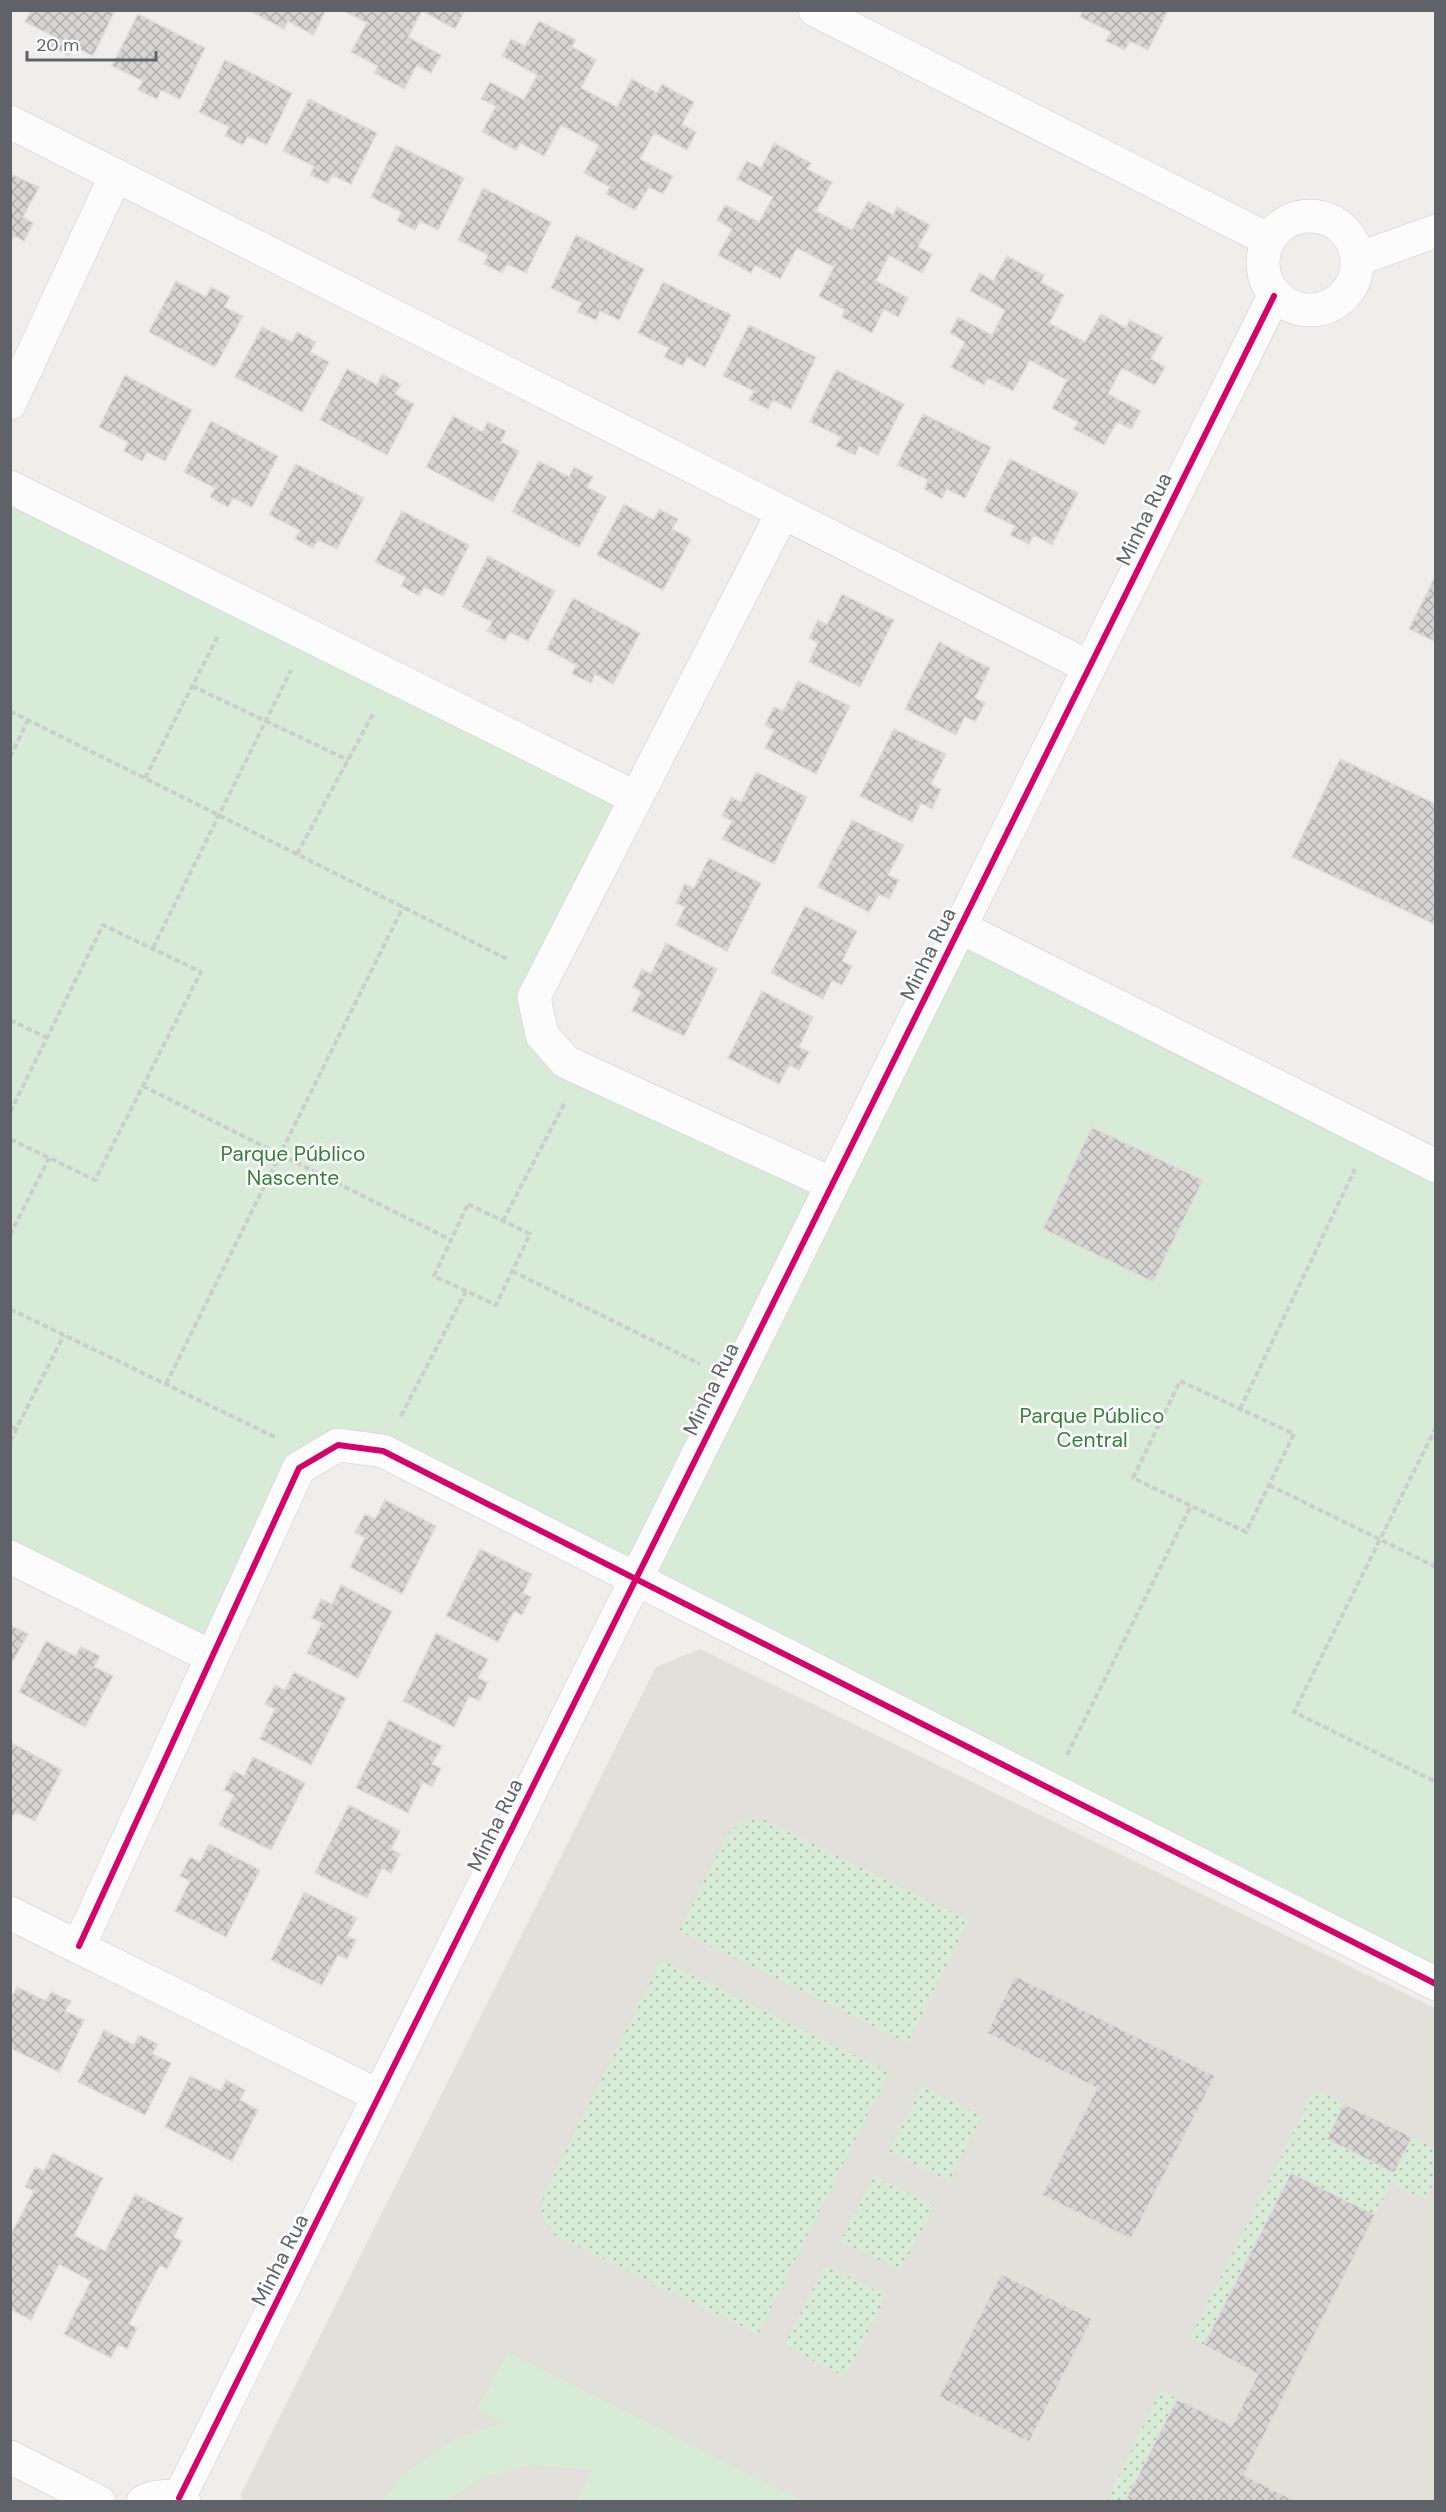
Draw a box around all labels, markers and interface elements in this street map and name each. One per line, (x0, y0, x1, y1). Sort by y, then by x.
scale bar (27, 24, 156, 62)
text: 20 m (36, 33, 79, 57)
street label: Minha Rua (1110, 468, 1178, 570)
street label: Minha Rua (894, 903, 962, 1005)
park label: Parque Público Nascente (221, 1140, 365, 1192)
street label: Minha Rua (677, 1338, 745, 1440)
park label: Parque Público Central (1020, 1402, 1164, 1454)
street label: Minha Rua (461, 1774, 529, 1876)
street label: Minha Rua (245, 2209, 315, 2311)

